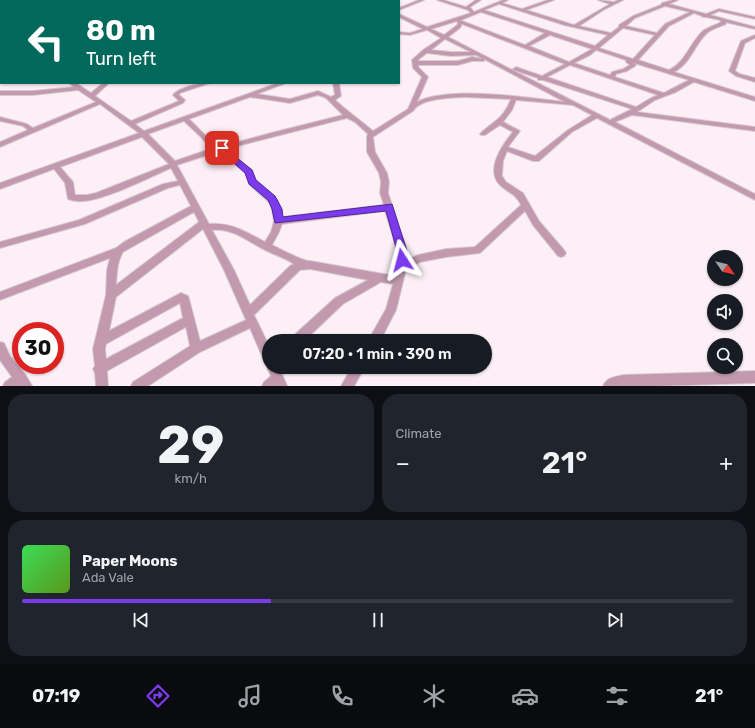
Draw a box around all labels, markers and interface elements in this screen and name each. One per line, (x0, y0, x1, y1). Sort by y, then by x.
text: 80 m (86, 14, 156, 47)
icon: left (20, 16, 72, 68)
text: Turn left (86, 48, 156, 70)
pin (205, 131, 239, 165)
icon: arrive (211, 137, 233, 159)
position arrow (381, 239, 423, 281)
north arrow (707, 250, 743, 286)
map controls (707, 250, 743, 374)
button: sound (707, 294, 743, 330)
speed limit sign: 30 (12, 322, 64, 374)
button: search (707, 338, 743, 374)
text: 07:20 · 1 min · 390 m (302, 345, 452, 363)
text: 29 (157, 414, 224, 476)
text: Climate (396, 426, 442, 441)
text: 21° (542, 445, 587, 481)
text: − (396, 450, 410, 477)
text: + (719, 450, 733, 477)
text: km/h (175, 471, 207, 486)
text: Paper Moons (82, 552, 178, 570)
text: Ada Vale (82, 570, 134, 585)
icon: previous (130, 609, 152, 631)
icon: pause (367, 609, 389, 631)
icon: next (604, 609, 626, 631)
icon: directions (144, 682, 172, 710)
icon: music (236, 682, 264, 710)
icon: phone (328, 682, 356, 710)
icon: climate (420, 682, 448, 710)
icon: car (511, 682, 539, 710)
icon: filters (603, 682, 631, 710)
text: 07:19 (32, 685, 80, 707)
text: 21° (695, 685, 723, 707)

